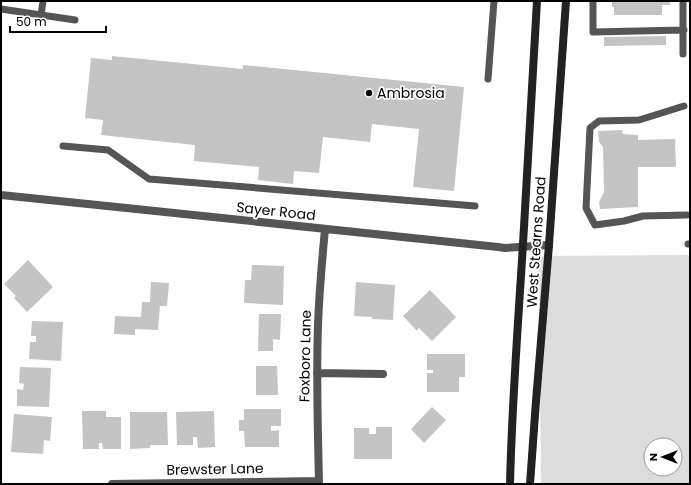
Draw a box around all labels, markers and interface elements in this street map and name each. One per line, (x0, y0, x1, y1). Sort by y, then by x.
scale bar (10, 8, 106, 34)
text: 50 m (16, 13, 47, 30)
place label: Ambrosia (377, 83, 445, 103)
marker: Ambrosia (364, 88, 374, 98)
street label: West Stearns Road (521, 176, 551, 308)
street label: Sayer Road (235, 197, 317, 225)
street label: Foxboro Lane (294, 309, 316, 402)
north arrow (643, 437, 683, 477)
text: N (645, 453, 661, 461)
street label: Brewster Lane (166, 458, 264, 480)

